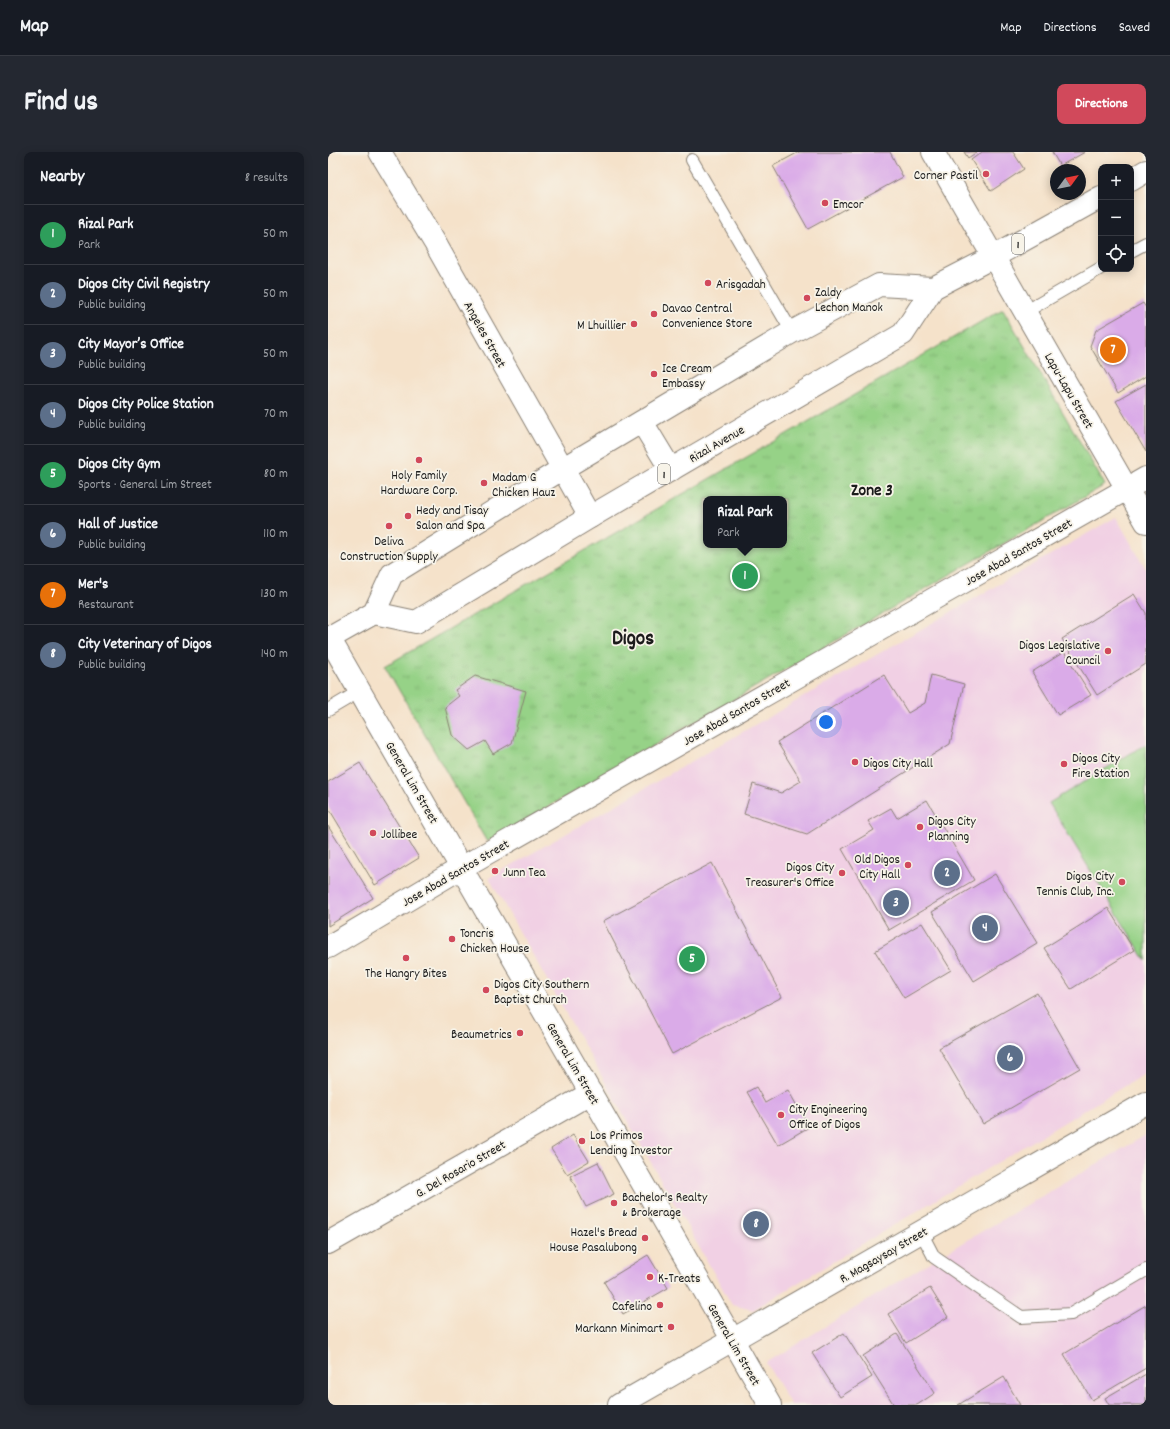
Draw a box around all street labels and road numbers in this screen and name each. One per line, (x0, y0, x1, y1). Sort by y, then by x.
road number: 1 (1012, 234, 1024, 254)
street label: Angeles Street (458, 299, 510, 372)
street label: Lapu-Lapu Street (1038, 350, 1097, 433)
street label: Rizal Avenue (686, 421, 749, 469)
road number: 1 (658, 464, 670, 484)
street label: Jose Abad Santos Street (962, 515, 1077, 592)
street label: Jose Abad Santos Street (680, 675, 795, 752)
street label: General Lim Street (380, 739, 442, 828)
street label: Jose Abad Santos Street (399, 836, 514, 913)
street label: General Lim Street (541, 1020, 603, 1109)
street label: G. Del Rosario Street (413, 1136, 510, 1204)
street label: R. Magsaysay Street (837, 1223, 932, 1289)
street label: General Lim Street (702, 1301, 764, 1390)

